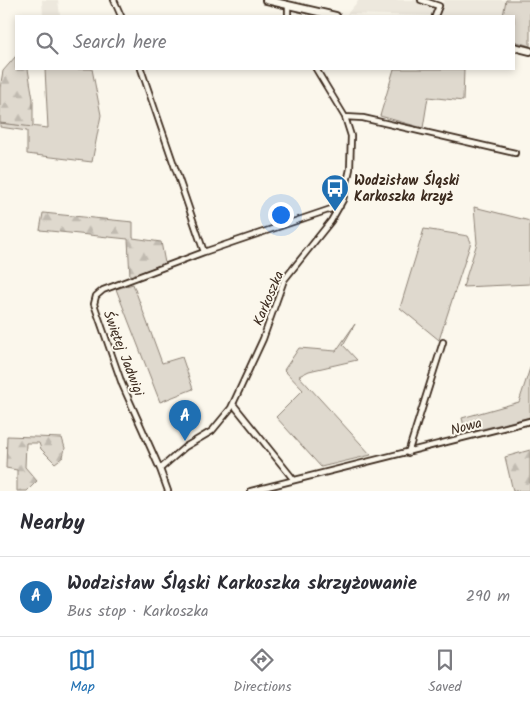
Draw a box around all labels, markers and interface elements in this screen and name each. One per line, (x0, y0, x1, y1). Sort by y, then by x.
search box (15, 15, 515, 70)
text: Search here (73, 28, 167, 58)
icon: search (33, 29, 61, 57)
place label: Wodzisław Śląski Karkoszka krzyż (354, 170, 460, 208)
bus stop icon: Wodzisław Śląski Karkoszka krzyż (320, 173, 350, 212)
your location (268, 202, 294, 228)
street label: Karkoszka (248, 268, 290, 329)
street label: Świętej Jadwigi (97, 307, 150, 400)
pin: A (169, 400, 201, 441)
street label: Nowa (448, 412, 484, 442)
text: Nearby (20, 507, 85, 540)
text: Wodzisław Śląski Karkoszka skrzyżowanie (67, 569, 417, 599)
text: A (31, 584, 41, 609)
text: 290 m (466, 584, 510, 609)
text: Bus stop · Karkoszka (67, 599, 209, 624)
tab: Map (68, 646, 96, 698)
tab: Directions (233, 646, 291, 698)
tab: Saved (428, 646, 462, 698)

